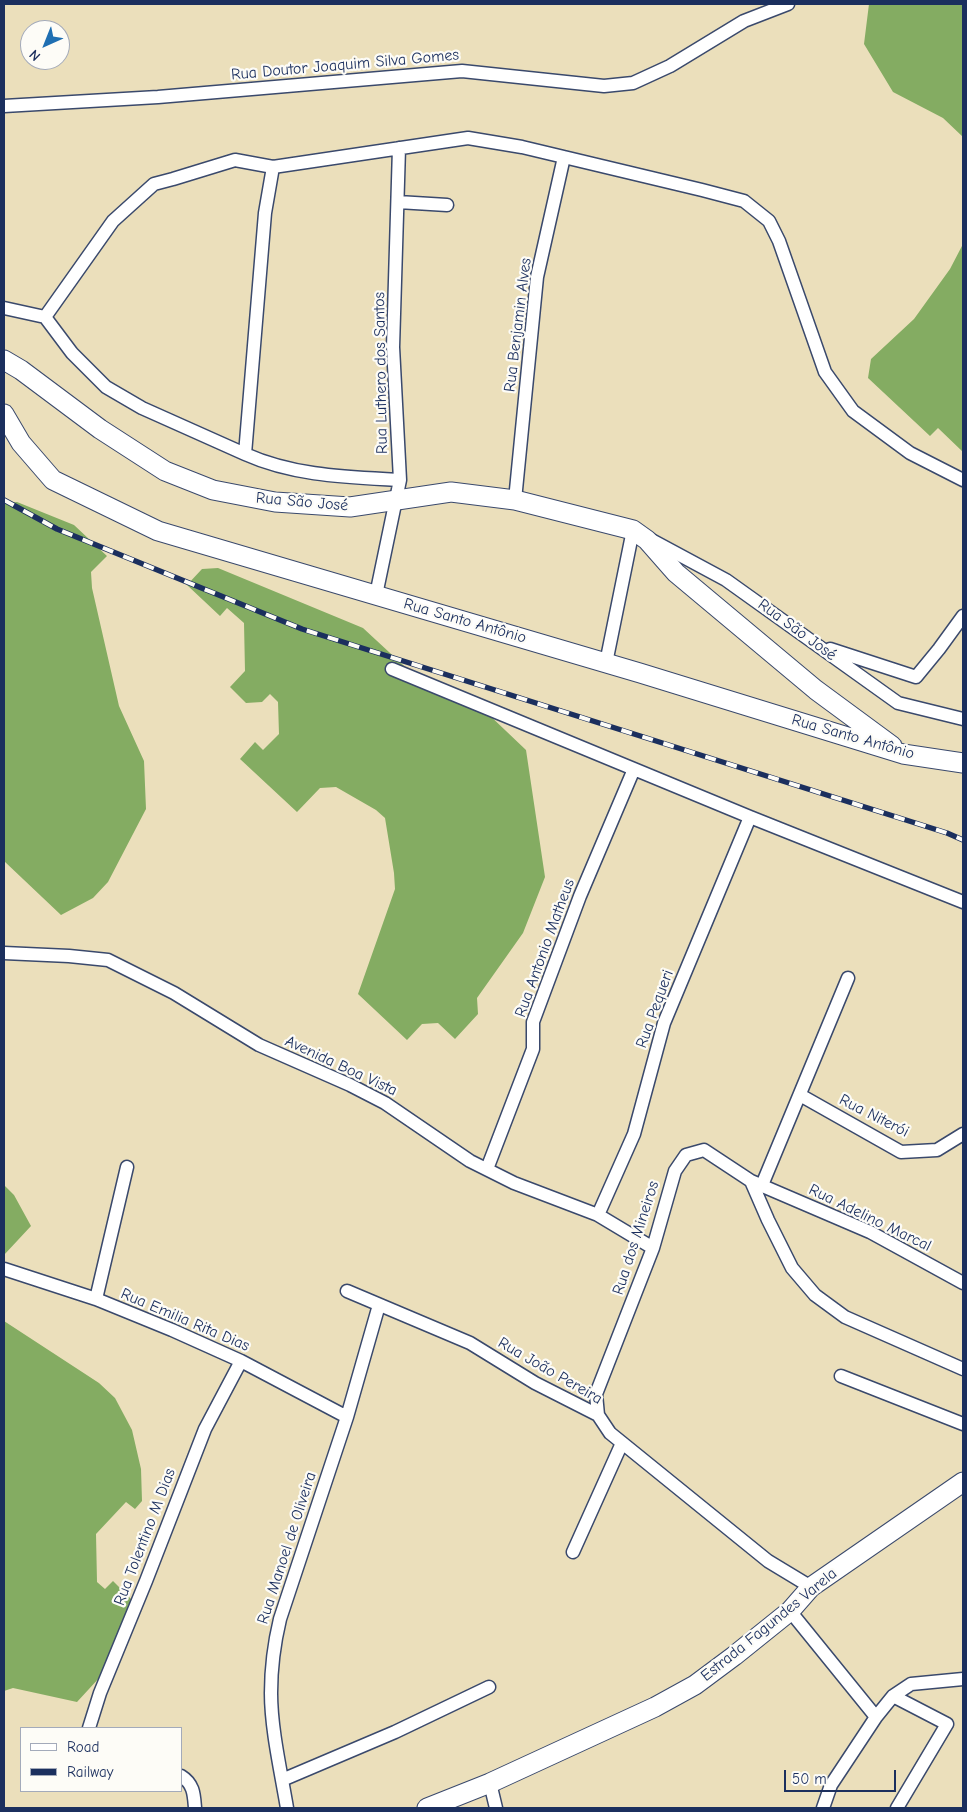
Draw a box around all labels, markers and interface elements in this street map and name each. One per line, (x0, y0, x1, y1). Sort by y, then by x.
north arrow (20, 20, 70, 70)
street label: Rua Doutor Joaquim Silva Gomes (230, 45, 460, 85)
text: N (26, 46, 44, 65)
street label: Rua Benjamin Alves (500, 257, 536, 393)
street label: Rua Luthero dos Santos (370, 292, 392, 454)
street label: Rua São José (255, 488, 349, 516)
street label: Rua Santo Antônio (401, 594, 529, 648)
street label: Rua São José (754, 595, 840, 665)
street label: Rua Santo Antônio (789, 710, 917, 764)
street label: Rua Antonio Matheus (511, 876, 579, 1020)
street label: Rua Pequeri (632, 967, 678, 1051)
street label: Avenida Boa Vista (282, 1032, 400, 1100)
street label: Rua Niterói (836, 1090, 912, 1142)
street label: Rua dos Mineiros (609, 1179, 663, 1297)
street label: Rua Adelino Marcal (806, 1180, 934, 1256)
street label: Rua Emilia Rita Dias (118, 1284, 252, 1356)
street label: Rua João Pereira (494, 1333, 606, 1409)
street label: Rua Tolentino M Dias (110, 1466, 180, 1608)
street label: Rua Manoel de Oliveira (253, 1470, 321, 1626)
street label: Estrada Fagundes Varela (697, 1564, 841, 1686)
legend (20, 1727, 182, 1792)
text: Road (67, 1738, 99, 1756)
scale bar (787, 1760, 900, 1792)
text: Railway (67, 1763, 113, 1781)
text: 50 m (792, 1770, 827, 1788)

